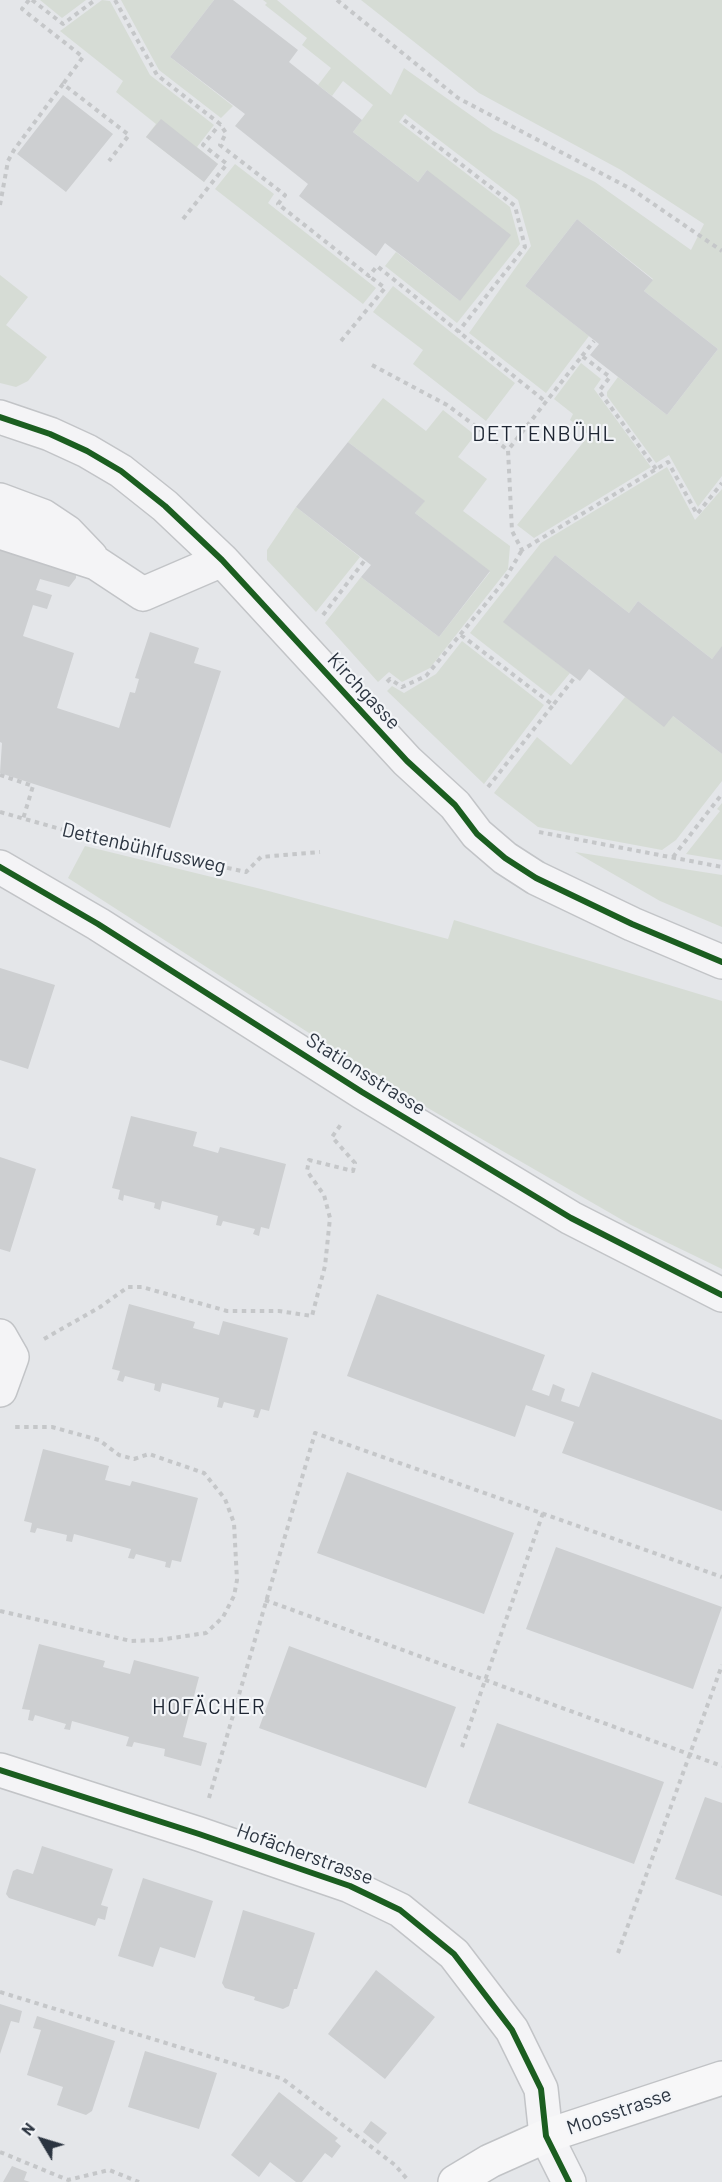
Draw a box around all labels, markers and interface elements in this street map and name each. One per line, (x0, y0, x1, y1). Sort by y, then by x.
district label: DETTENBÜHL (472, 421, 616, 447)
street label: Kirchgasse (322, 648, 406, 734)
street label: Dettenbühlfussweg (60, 817, 228, 879)
street label: Stationsstrasse (302, 1028, 430, 1120)
district label: HOFÄCHER (152, 1694, 266, 1720)
street label: Hofächerstrasse (233, 1818, 377, 1890)
street label: Moosstrasse (563, 2082, 675, 2140)
north arrow (12, 2110, 72, 2170)
text: N (17, 2119, 38, 2139)

